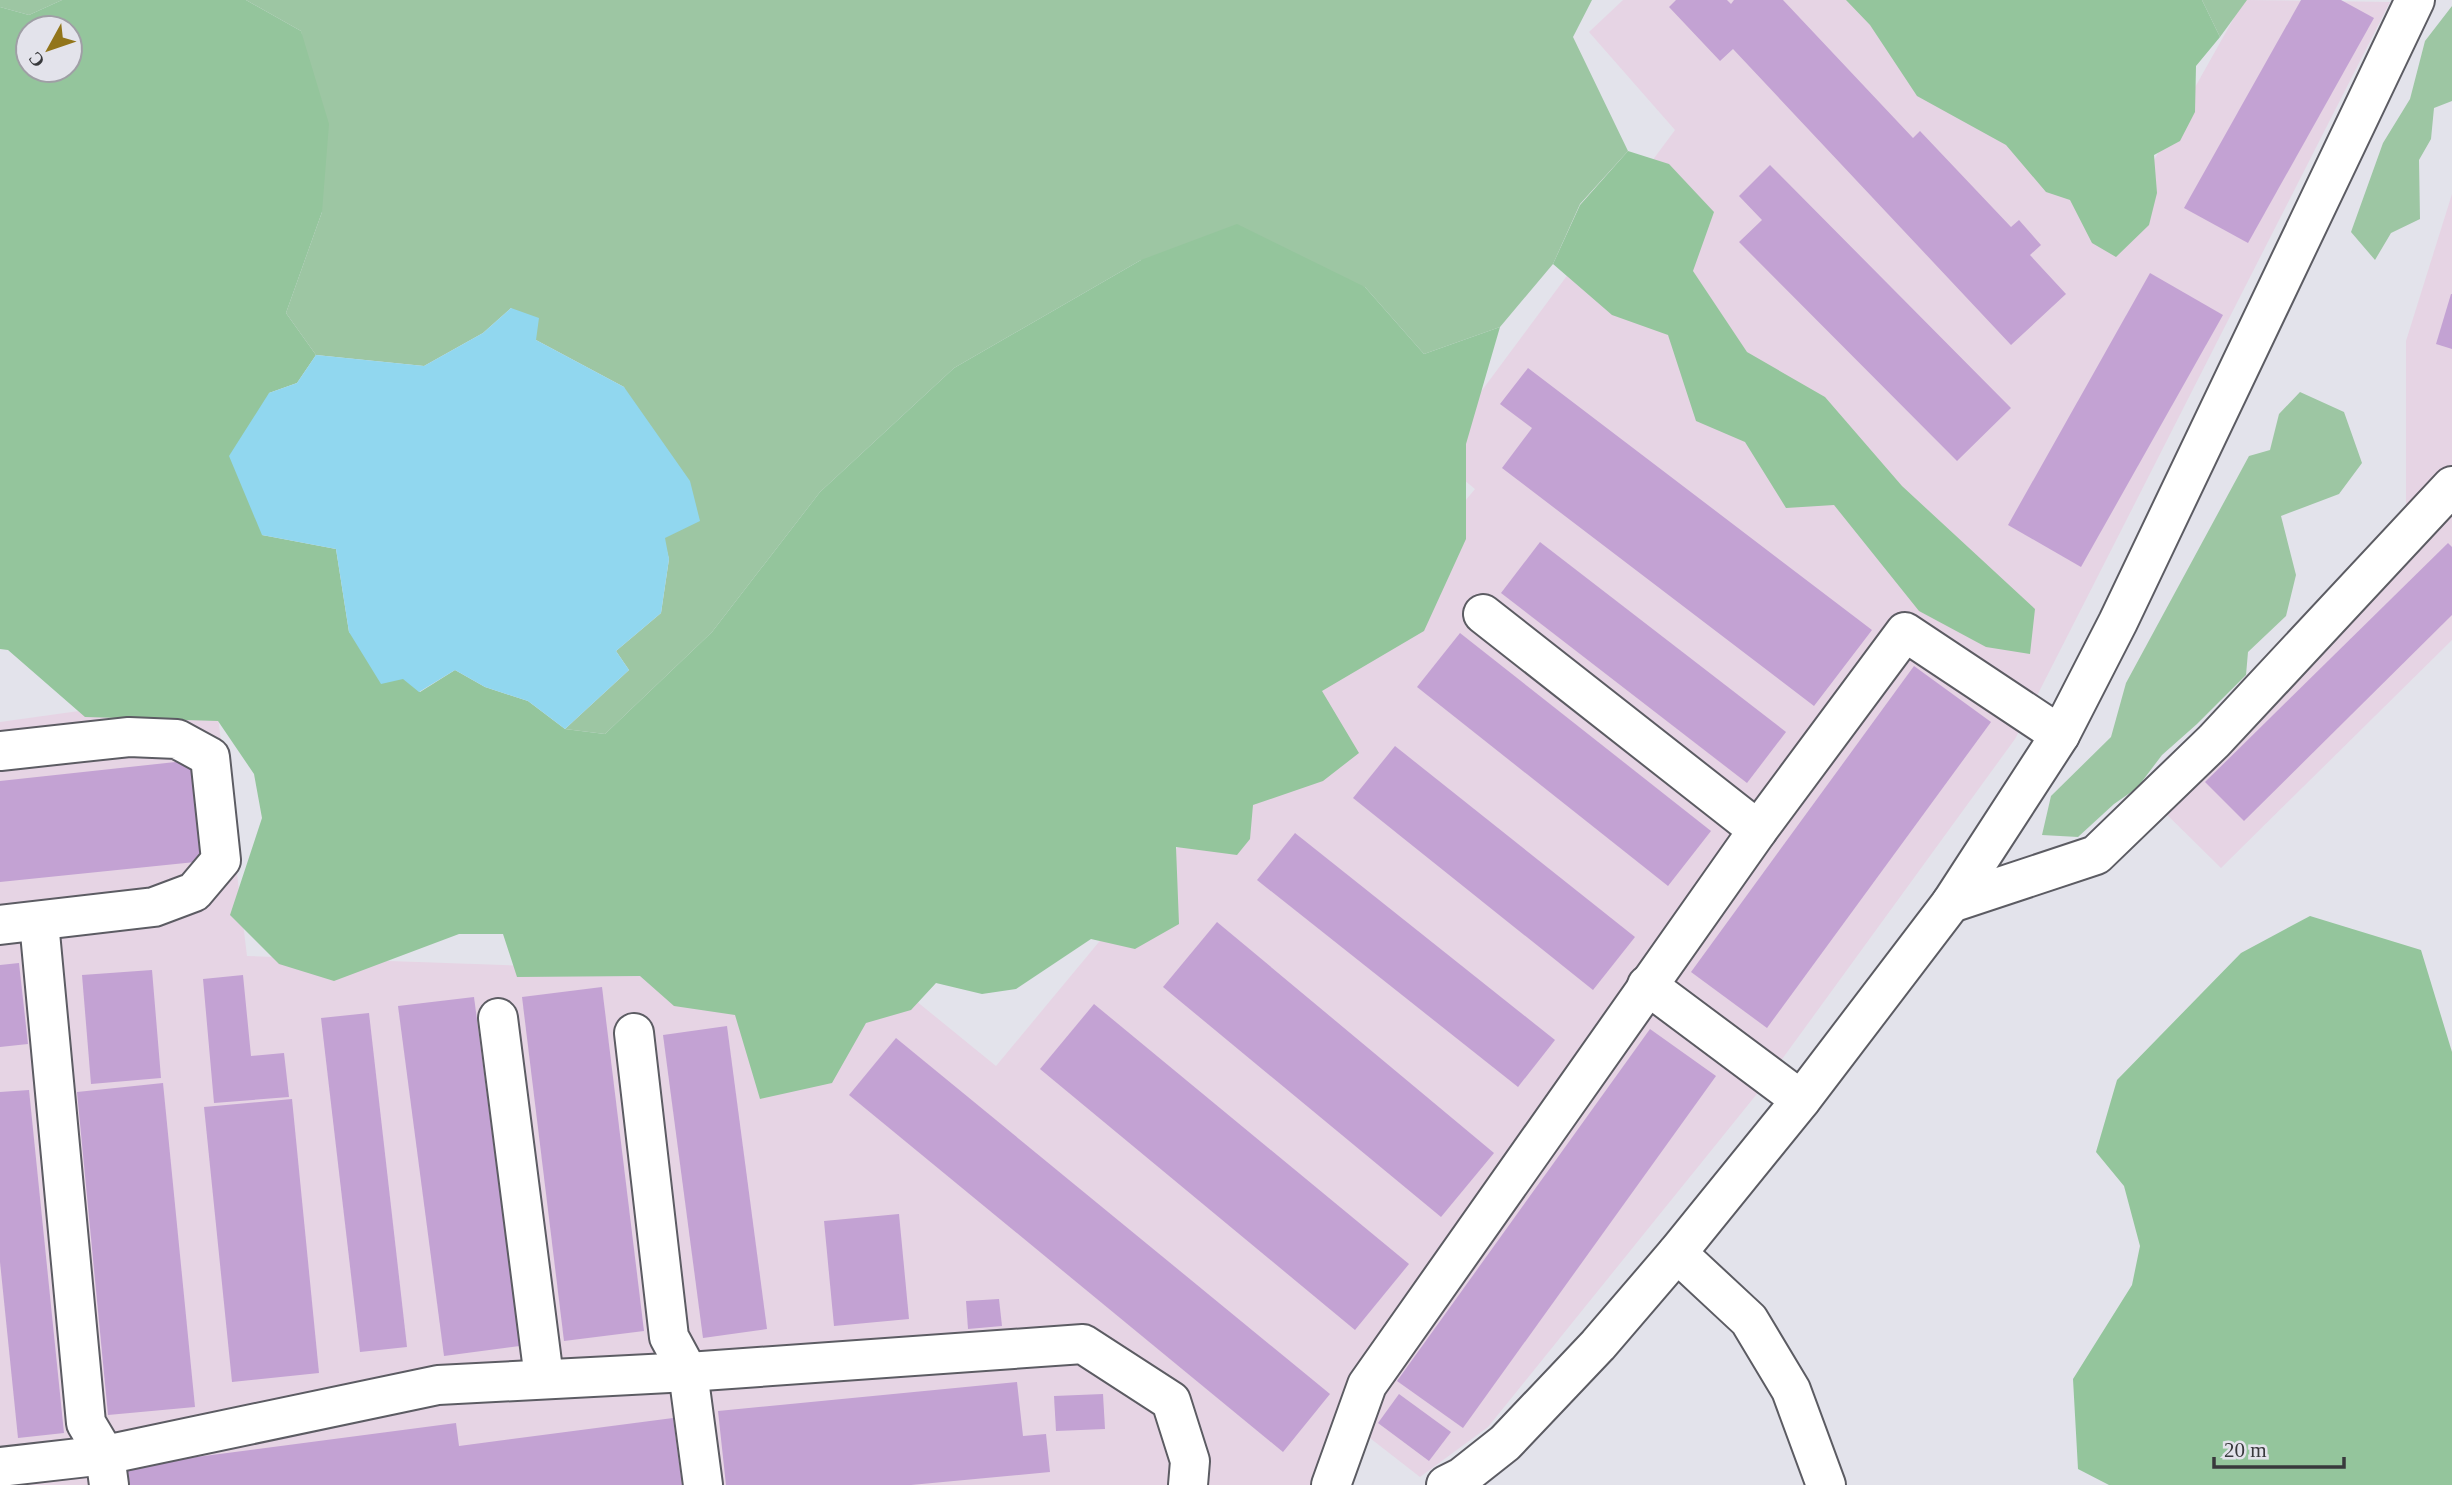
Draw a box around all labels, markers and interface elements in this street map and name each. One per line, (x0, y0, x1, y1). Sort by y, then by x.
north arrow (14, 14, 84, 84)
text: С (24, 48, 49, 72)
scale bar (2214, 1426, 2344, 1470)
text: 20 m (2224, 1438, 2267, 1462)

